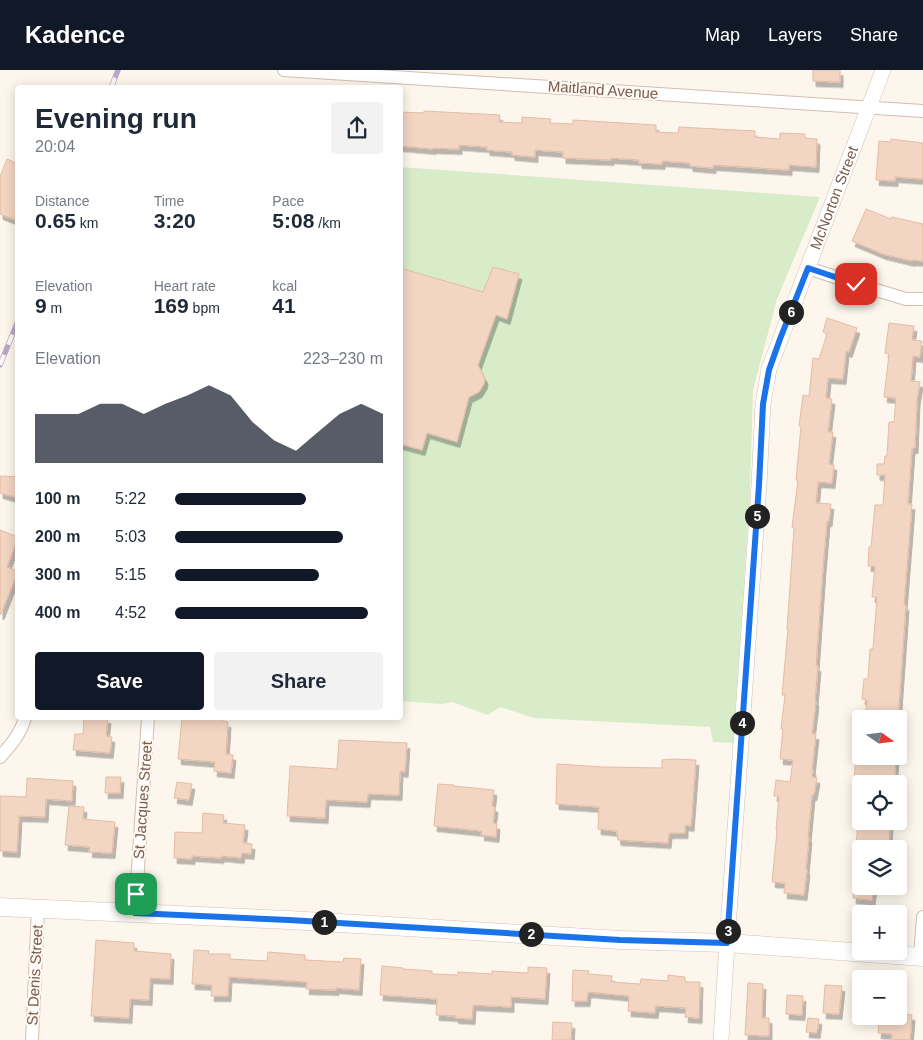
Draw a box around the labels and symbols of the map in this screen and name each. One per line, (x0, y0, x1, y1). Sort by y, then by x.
street label: Maitland Avenue (547, 77, 659, 102)
street label: McNorton Street (806, 143, 861, 252)
pin (835, 263, 877, 305)
pin: 6 (778, 300, 804, 324)
pin: 5 (744, 504, 770, 528)
pin: 4 (730, 710, 754, 736)
north arrow (852, 710, 908, 765)
street label: St Jacques Street (130, 739, 155, 860)
pin (115, 873, 157, 915)
pin: 1 (312, 910, 336, 934)
pin: 3 (716, 918, 740, 944)
pin: 2 (518, 922, 544, 946)
street label: St Denis Street (23, 923, 46, 1026)

